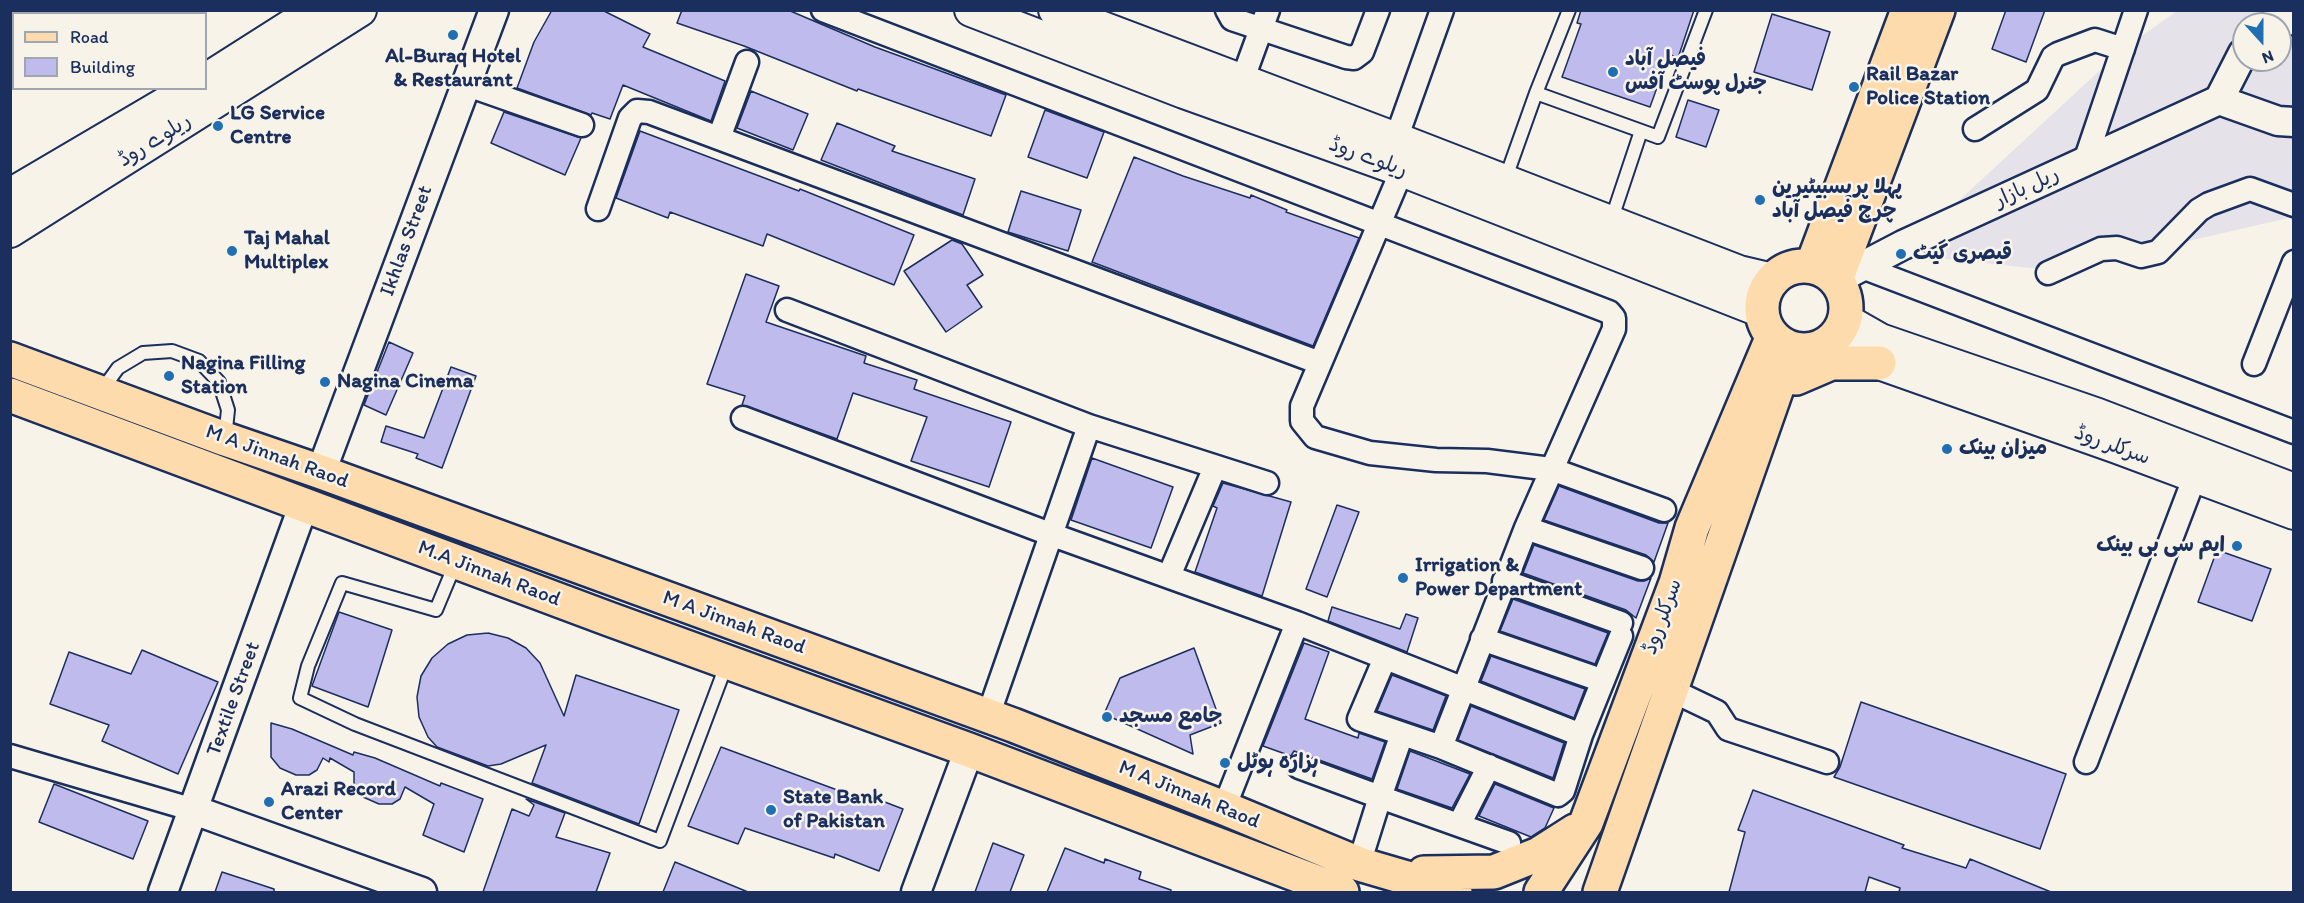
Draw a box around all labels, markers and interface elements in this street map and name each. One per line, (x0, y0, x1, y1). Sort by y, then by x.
legend (12, 12, 207, 90)
north arrow (2232, 12, 2292, 72)
text: Road (70, 26, 109, 48)
marker: Al-Buraq Hotel & Restaurant (446, 28, 460, 42)
place label: Al-Buraq Hotel & Restaurant (385, 44, 521, 94)
place label: فیصل آباد جنرل پوسٹ آفس (1625, 47, 1767, 97)
text: N (2259, 47, 2276, 68)
text: Building (70, 56, 135, 78)
place label: Rail Bazar Police Station (1866, 62, 1990, 112)
marker: فیصل آباد جنرل پوسٹ آفس (1606, 65, 1620, 79)
marker: Rail Bazar Police Station (1847, 80, 1861, 94)
place label: LG Service Centre (230, 101, 325, 151)
street label: ریلوے روڈ (114, 109, 196, 173)
marker: LG Service Centre (211, 119, 225, 133)
street label: ریلوے روڈ (1325, 132, 1411, 184)
street label: ریل بازار (1991, 162, 2063, 214)
place label: پہلا پریسبیٹیرین چرچ فیصل آباد (1772, 175, 1902, 225)
street label: Ikhlas Street (375, 182, 439, 300)
marker: پہلا پریسبیٹیرین چرچ فیصل آباد (1753, 193, 1767, 207)
place label: Taj Mahal Multiplex (244, 226, 330, 276)
place label: قیصری گیٹ (1913, 241, 2012, 267)
marker: Taj Mahal Multiplex (225, 244, 239, 258)
marker: قیصری گیٹ (1894, 247, 1908, 261)
place label: Nagina Filling Station (181, 351, 305, 401)
marker: Nagina Filling Station (162, 369, 176, 383)
place label: Nagina Cinema (337, 369, 474, 395)
marker: Nagina Cinema (318, 375, 332, 389)
street label: M A Jinnah Raod (202, 419, 352, 495)
street label: سرکلر روڈ (2071, 421, 2153, 471)
place label: میزان بینک (1959, 436, 2047, 462)
marker: میزان بینک (1940, 442, 1954, 456)
place label: ایم سی بی بینک (2096, 533, 2225, 559)
street label: M.A Jinnah Raod (414, 535, 564, 613)
marker: ایم سی بی بینک (2230, 539, 2244, 553)
place label: Irrigation & Power Department (1415, 553, 1582, 603)
marker: Irrigation & Power Department (1396, 571, 1410, 585)
street label: سرکلر روڈ (1638, 576, 1688, 658)
street label: M A Jinnah Raod (659, 585, 809, 661)
street label: Textile Street (202, 638, 266, 760)
place label: جامع مسجد (1119, 704, 1222, 730)
marker: جامع مسجد (1100, 710, 1114, 724)
place label: ہزارہ ہوٹل (1237, 750, 1319, 776)
street label: M A Jinnah Raod (1115, 755, 1263, 835)
marker: ہزارہ ہوٹل (1218, 756, 1232, 770)
place label: Arazi Record Center (281, 777, 396, 827)
place label: State Bank of Pakistan (783, 785, 885, 835)
marker: Arazi Record Center (262, 795, 276, 809)
marker: State Bank of Pakistan (764, 803, 778, 817)

